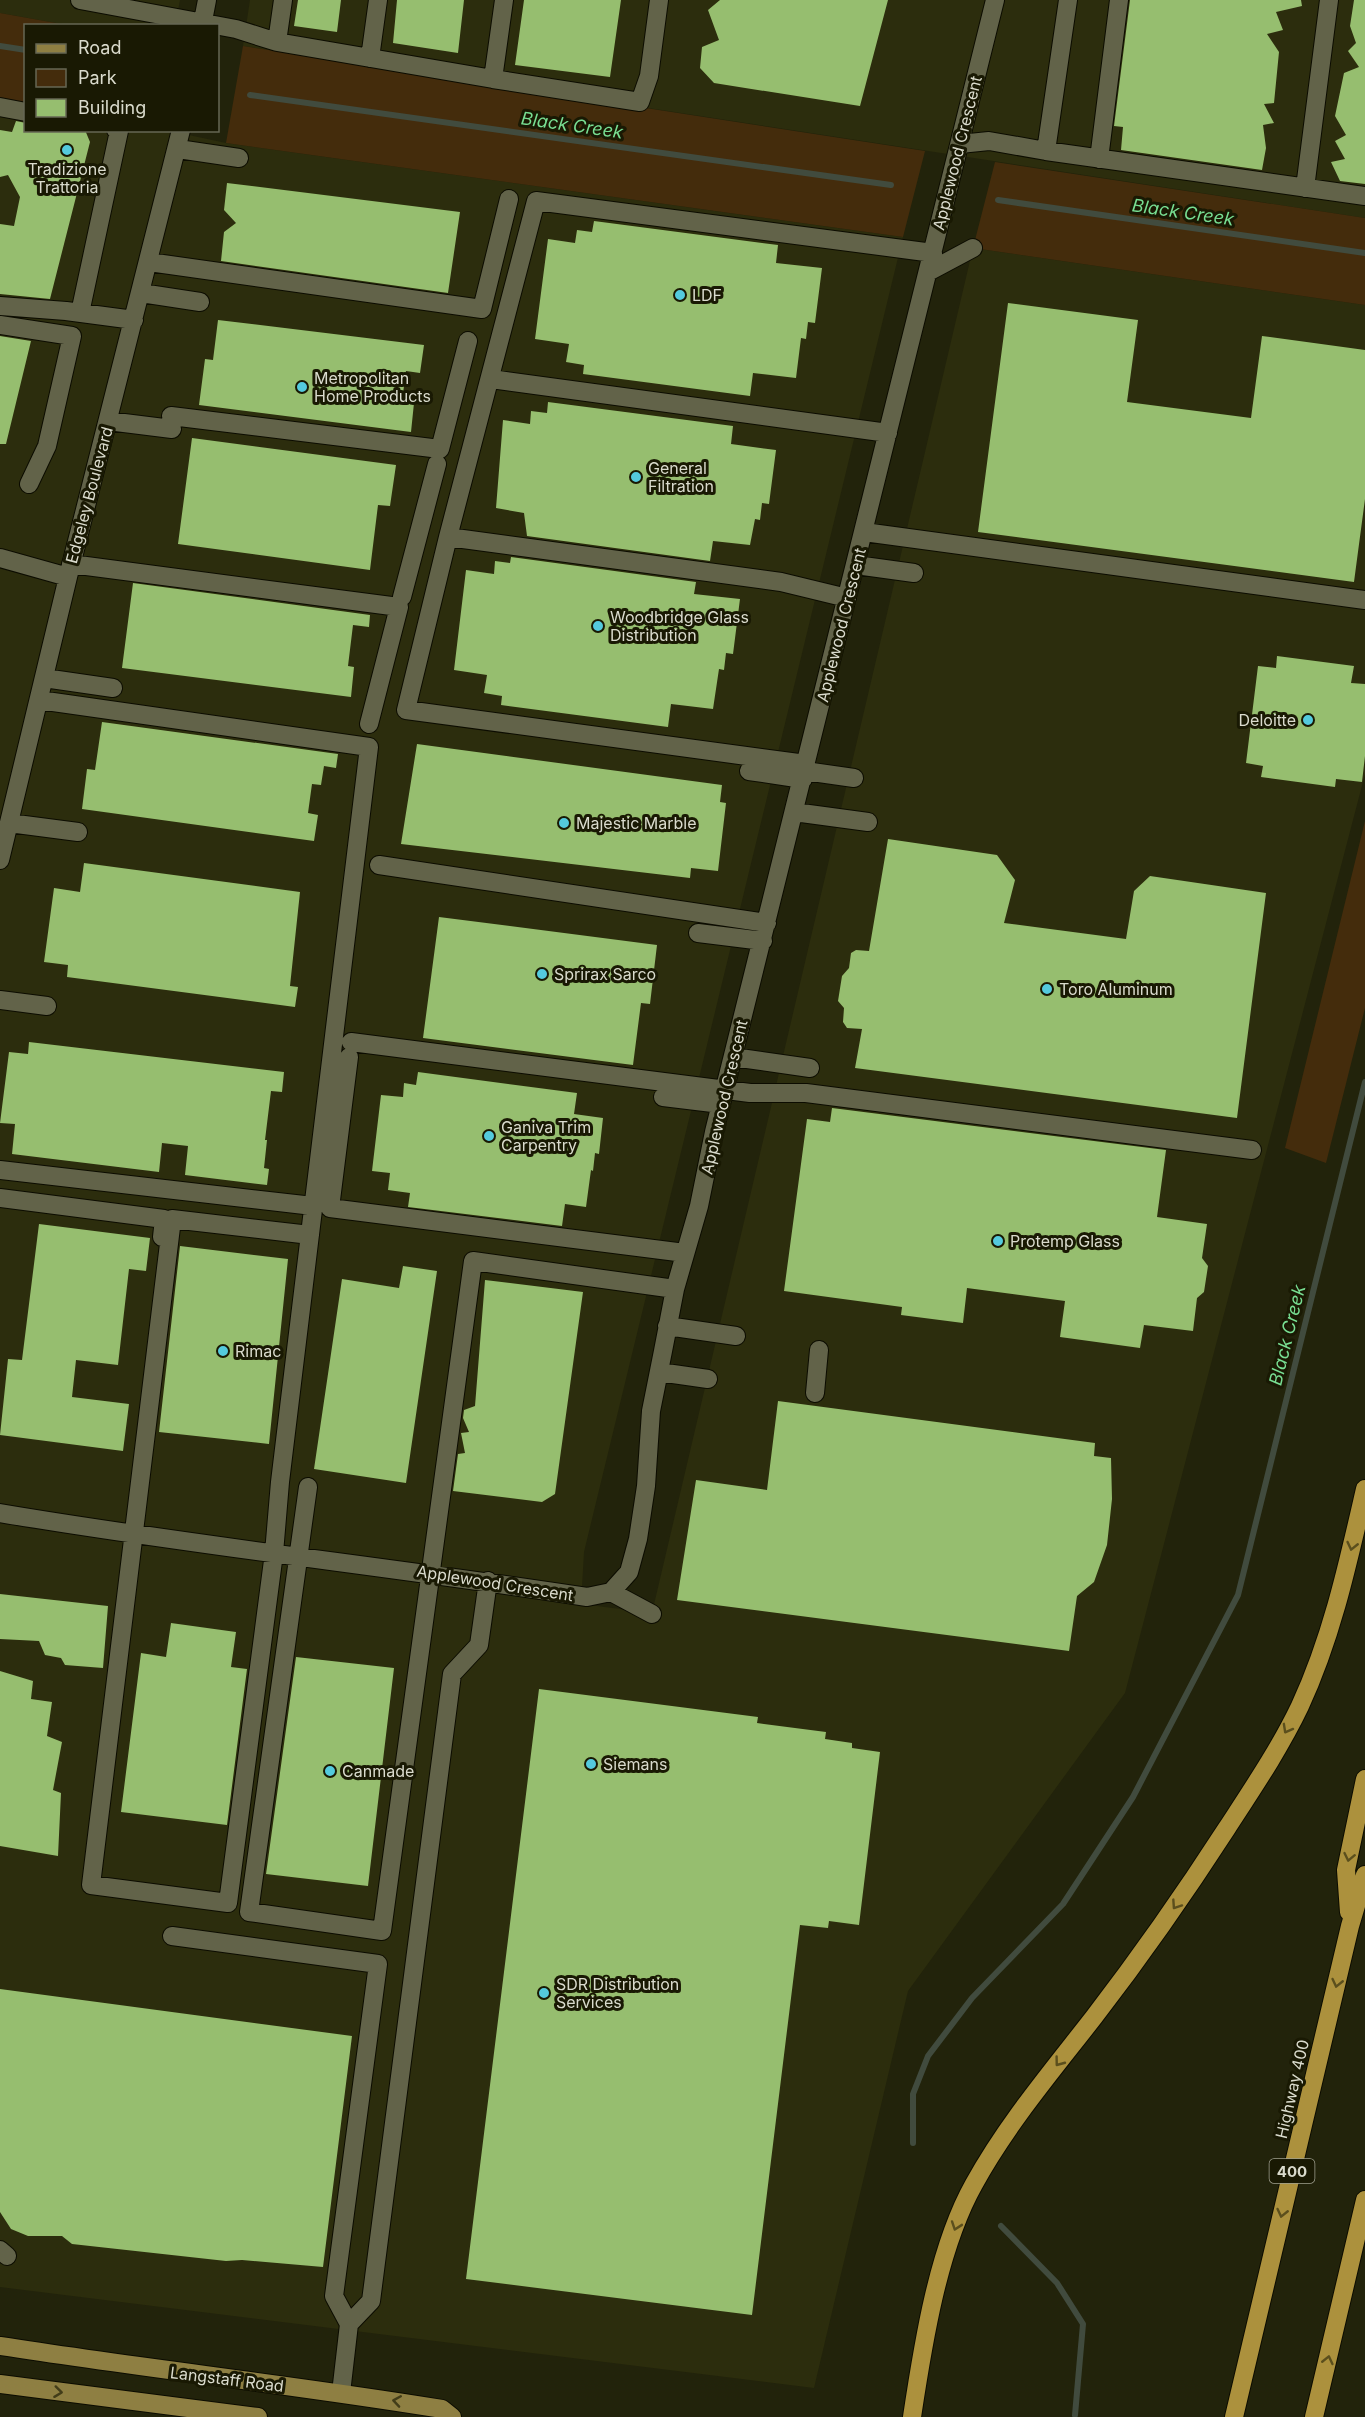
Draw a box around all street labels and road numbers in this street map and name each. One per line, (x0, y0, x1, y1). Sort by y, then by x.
street label: Applewood Crescent (928, 74, 986, 232)
street label: Edgeley Boulevard (61, 424, 117, 566)
street label: Applewood Crescent (812, 546, 870, 704)
street label: Applewood Crescent (696, 1018, 752, 1176)
street label: Applewood Crescent (415, 1561, 575, 1605)
street label: Highway 400 (1271, 2038, 1313, 2140)
road number: 400 (1270, 2159, 1314, 2183)
street label: Langstaff Road (169, 2362, 285, 2396)

